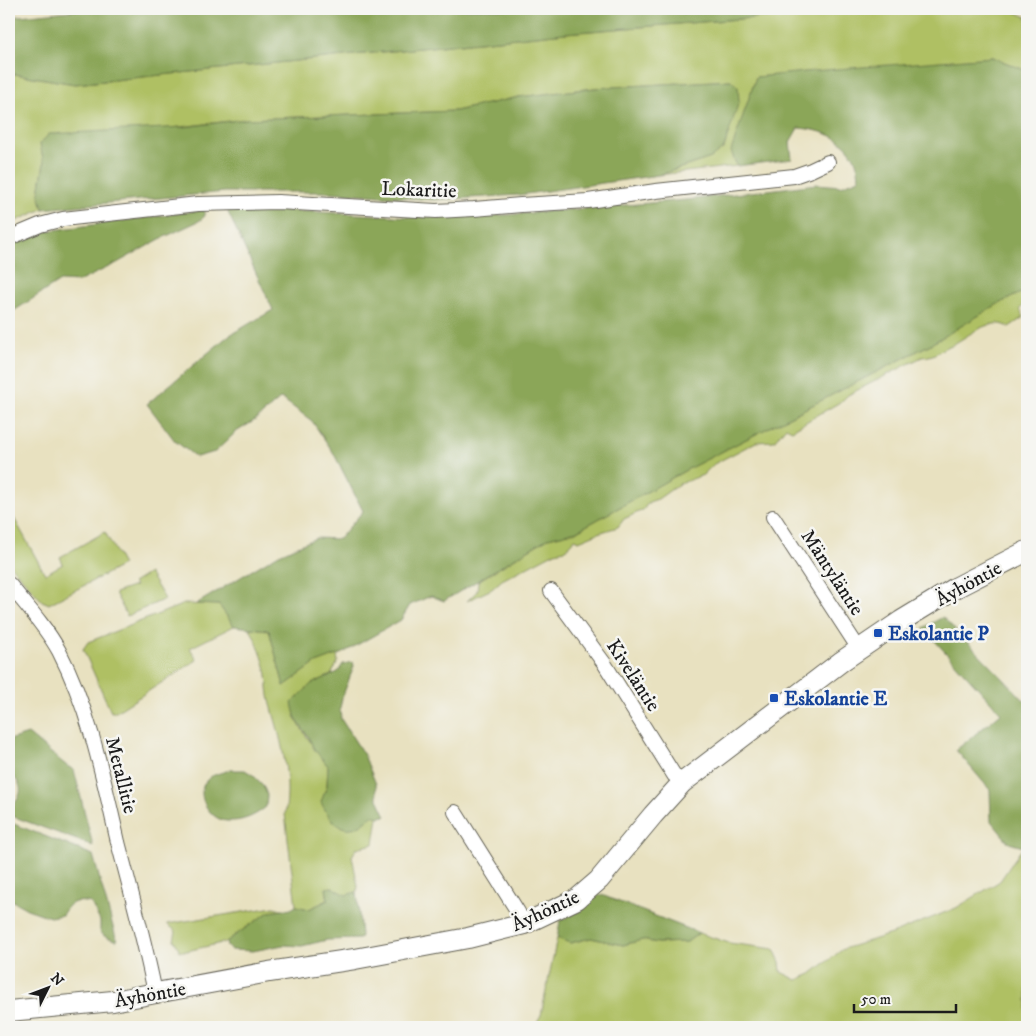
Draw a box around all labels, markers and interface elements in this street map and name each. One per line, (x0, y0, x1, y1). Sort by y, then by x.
street label: Lokaritie (381, 177, 457, 204)
street label: Mäntyläntie (795, 525, 869, 620)
street label: Äyhöntie (931, 556, 1006, 613)
place label: Eskolantie P (888, 622, 989, 647)
marker: Eskolantie P (872, 627, 884, 639)
street label: Kiveläntie (600, 635, 665, 717)
place label: Eskolantie E (784, 687, 887, 712)
marker: Eskolantie E (768, 692, 780, 704)
street label: Metallitie (99, 734, 142, 816)
street label: Äyhöntie (508, 885, 584, 938)
north arrow (22, 964, 72, 1014)
text: N (46, 970, 68, 991)
street label: Äyhöntie (113, 977, 188, 1014)
scale bar (854, 981, 956, 1013)
text: 50 m (861, 990, 891, 1009)

